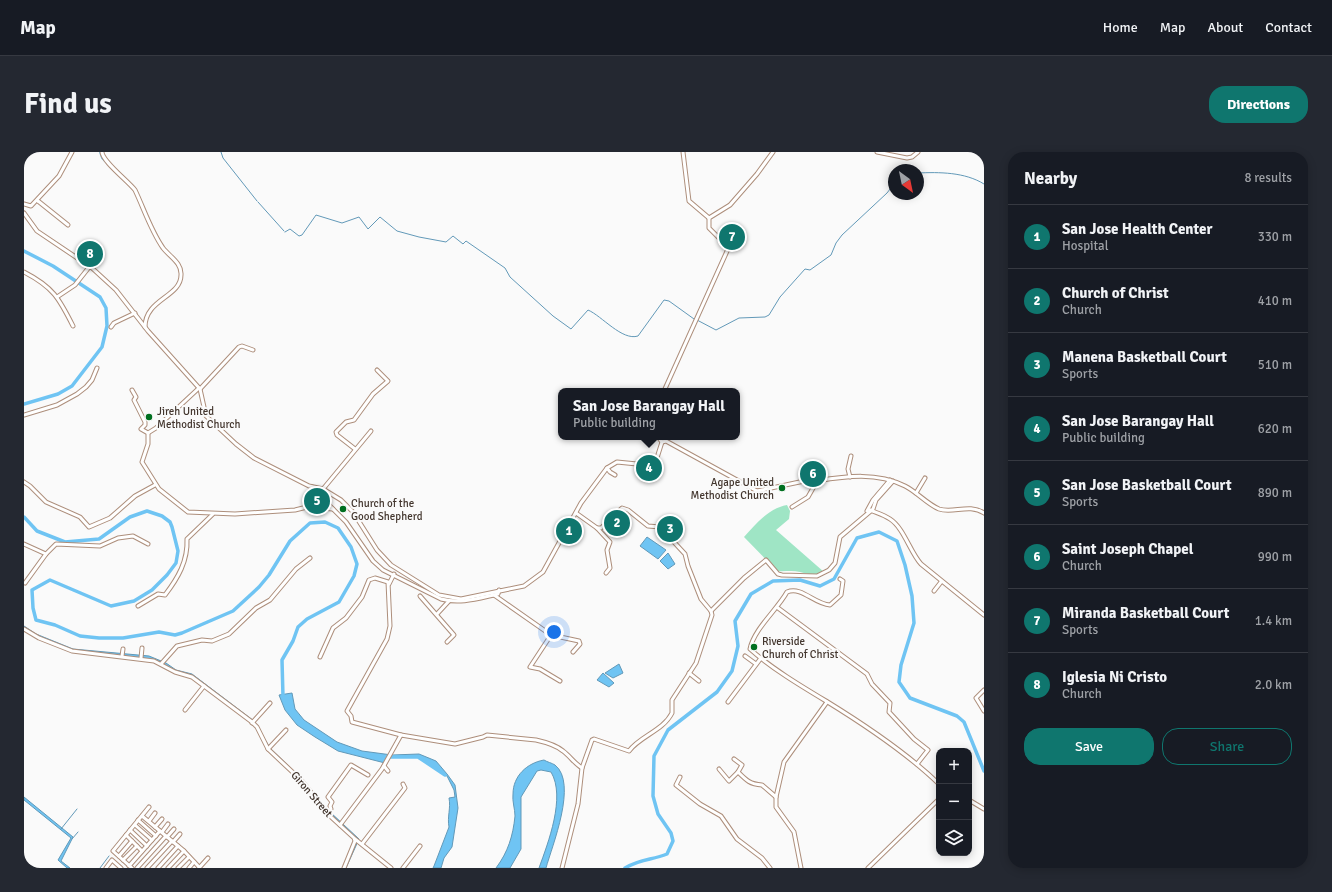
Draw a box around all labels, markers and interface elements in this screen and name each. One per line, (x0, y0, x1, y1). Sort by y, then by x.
text: Map (20, 16, 56, 40)
text: Home (1103, 19, 1138, 36)
text: Map (1160, 19, 1185, 36)
text: About (1207, 19, 1243, 36)
text: Contact (1265, 19, 1312, 36)
button: Directions (1209, 86, 1308, 123)
text: Find us (24, 87, 112, 121)
north arrow (888, 164, 924, 200)
text: Nearby (1024, 168, 1077, 189)
text: 8 results (1244, 170, 1292, 186)
text: San Jose Health Center (1062, 220, 1212, 238)
pin: 7 (719, 222, 745, 252)
text: 1 (1033, 229, 1041, 245)
text: 330 m (1258, 229, 1292, 245)
text: Hospital (1062, 238, 1109, 254)
pin: 8 (77, 239, 103, 269)
text: Church of Christ (1062, 284, 1169, 302)
text: 2 (1033, 293, 1041, 309)
text: 410 m (1258, 293, 1292, 309)
text: Church (1062, 302, 1102, 318)
text: Manena Basketball Court (1062, 348, 1227, 366)
text: 3 (1033, 357, 1041, 373)
text: 510 m (1258, 357, 1292, 373)
text: Sports (1062, 366, 1098, 382)
popup (558, 388, 740, 440)
text: San Jose Barangay Hall (573, 397, 725, 415)
place label: Jireh United Methodist Church (157, 405, 240, 431)
marker: Jireh United Methodist Church (144, 412, 154, 422)
text: San Jose Barangay Hall (1062, 412, 1214, 430)
text: Public building (573, 415, 656, 431)
text: 4 (1033, 421, 1041, 437)
text: 620 m (1258, 421, 1292, 437)
text: Public building (1062, 430, 1145, 446)
pin: 4 (636, 453, 662, 483)
pin: 6 (800, 459, 826, 489)
place label: Agape United Methodist Church (691, 476, 774, 502)
text: San Jose Basketball Court (1062, 476, 1232, 494)
marker: Agape United Methodist Church (777, 483, 787, 493)
text: 5 (1033, 485, 1041, 501)
text: 890 m (1258, 485, 1292, 501)
pin: 5 (304, 486, 330, 516)
text: Sports (1062, 494, 1098, 510)
place label: Church of the Good Shepherd (351, 497, 423, 523)
marker: Church of the Good Shepherd (338, 504, 348, 514)
pin: 2 (604, 508, 630, 538)
pin: 3 (657, 514, 683, 544)
pin: 1 (556, 516, 582, 546)
text: Saint Joseph Chapel (1062, 540, 1193, 558)
text: 6 (1033, 549, 1041, 565)
text: 990 m (1258, 549, 1292, 565)
text: Church (1062, 558, 1102, 574)
text: Miranda Basketball Court (1062, 604, 1230, 622)
text: 7 (1033, 613, 1041, 629)
text: 1.4 km (1255, 613, 1292, 629)
your location (544, 622, 564, 642)
text: Sports (1062, 622, 1098, 638)
place label: Riverside Church of Christ (762, 635, 838, 661)
marker: Riverside Church of Christ (749, 642, 759, 652)
text: Iglesia Ni Cristo (1062, 668, 1167, 686)
text: 8 (1033, 677, 1041, 693)
text: 2.0 km (1255, 677, 1292, 693)
text: Church (1062, 686, 1102, 702)
button: Save (1024, 728, 1154, 765)
button: Share (1162, 728, 1292, 765)
map controls (936, 748, 972, 856)
button: + (936, 748, 972, 784)
street label: Giron Street (288, 769, 335, 820)
button: − (936, 784, 972, 820)
button: layers (936, 820, 972, 856)

